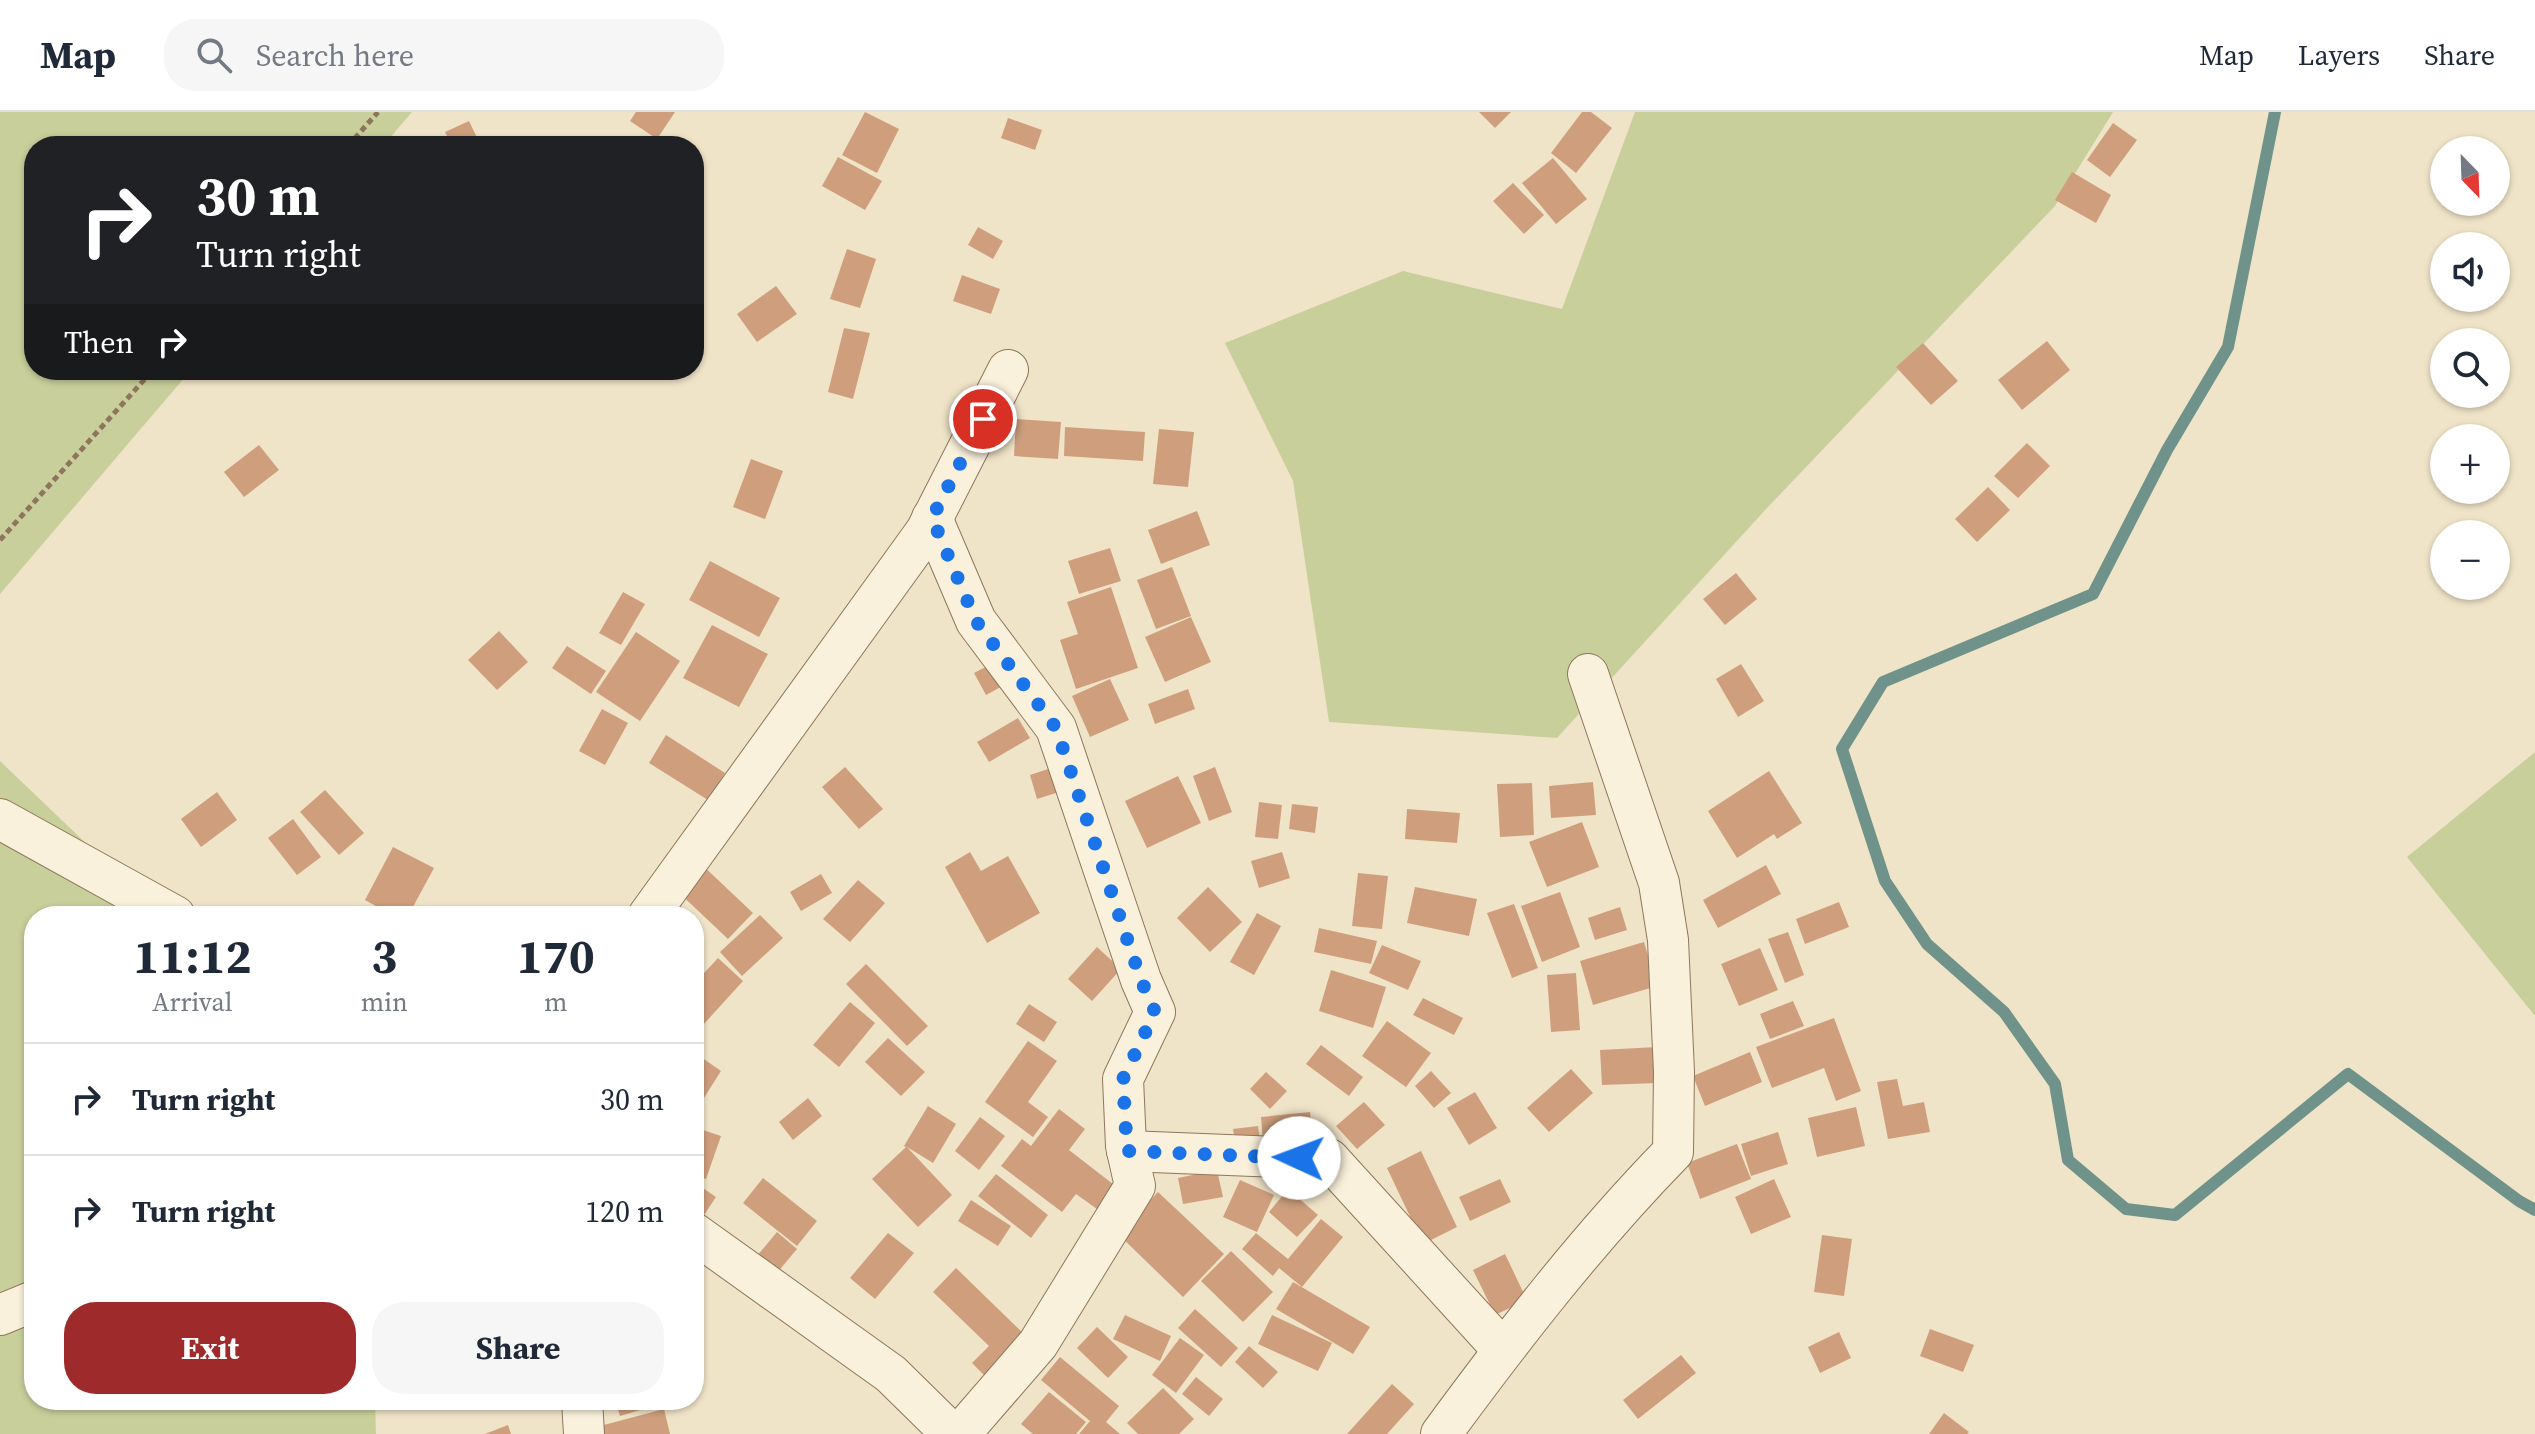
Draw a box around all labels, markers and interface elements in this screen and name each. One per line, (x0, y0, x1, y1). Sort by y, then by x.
search box (164, 19, 724, 91)
text: Map (40, 29, 116, 81)
icon: search (192, 33, 236, 77)
text: Search here (256, 35, 414, 76)
text: Map (2199, 36, 2254, 74)
text: Layers (2298, 36, 2380, 74)
text: Share (2424, 36, 2495, 74)
north arrow (2430, 136, 2510, 216)
map controls (2430, 136, 2510, 600)
text: 30 m (196, 157, 319, 234)
icon: right (64, 168, 168, 272)
text: Turn right (196, 230, 361, 279)
button: sound (2430, 232, 2510, 312)
icon: right (150, 320, 194, 364)
text: Then (64, 322, 134, 363)
button: search (2430, 328, 2510, 408)
pin (949, 385, 1017, 453)
icon: arrive (961, 397, 1005, 441)
button: + (2430, 424, 2510, 504)
button: − (2430, 520, 2510, 600)
text: 11:12 (133, 923, 252, 989)
text: 3 (371, 923, 397, 989)
text: 170 (517, 923, 595, 989)
text: Arrival (152, 984, 233, 1020)
text: min (361, 984, 408, 1020)
text: m (544, 984, 568, 1020)
icon: right (64, 1077, 108, 1121)
text: Turn right (132, 1079, 275, 1120)
text: 30 m (600, 1079, 664, 1120)
position arrow (1257, 1116, 1341, 1200)
icon: right (64, 1189, 108, 1233)
text: Turn right (132, 1191, 275, 1232)
text: 120 m (585, 1191, 664, 1232)
button: Exit (64, 1302, 356, 1394)
button: Share (372, 1302, 664, 1394)

